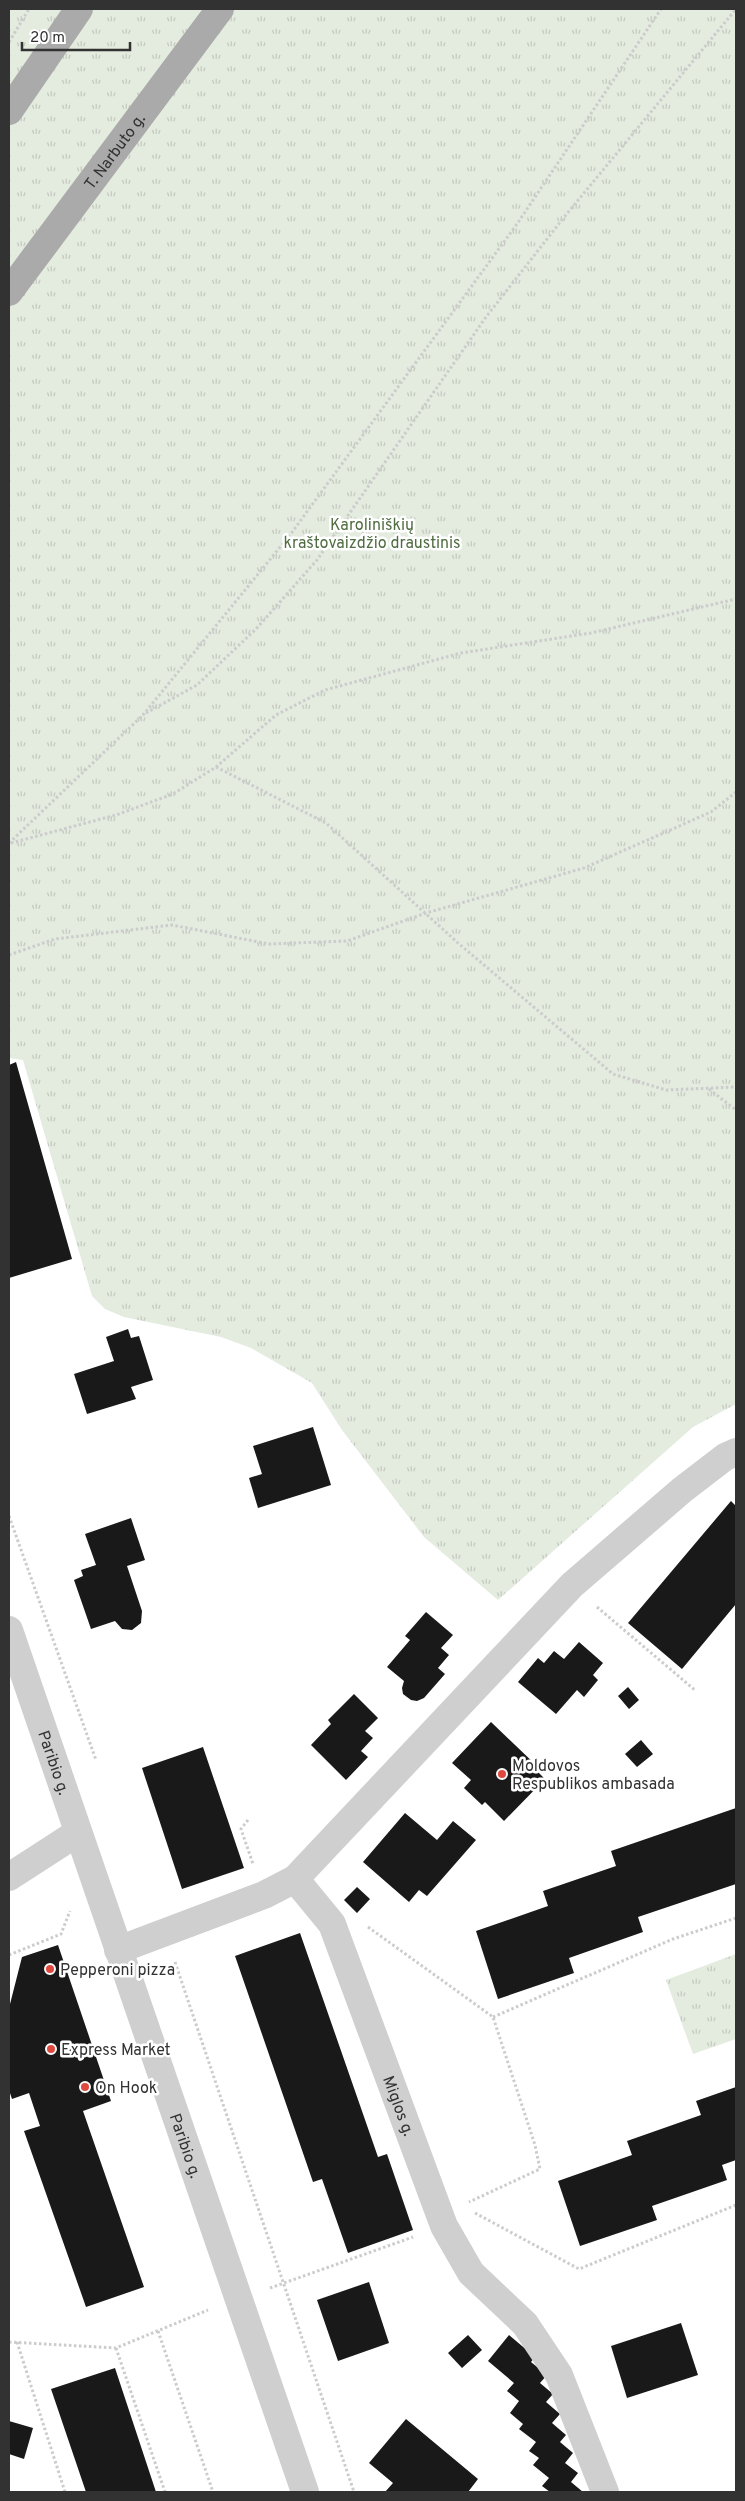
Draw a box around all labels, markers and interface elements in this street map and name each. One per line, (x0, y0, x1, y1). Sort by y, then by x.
scale bar (22, 20, 130, 52)
text: 20 m (30, 29, 65, 48)
street label: T. Narbuto g. (81, 110, 151, 194)
park label: Karoliniškių kraštovaizdžio draustinis (283, 516, 461, 554)
street label: Paribio g. (32, 1728, 73, 1798)
place label: Moldovos Respublikos ambasada (512, 1757, 675, 1795)
marker: Moldovos Respublikos ambasada (496, 1768, 508, 1780)
place label: Pepperoni pizza (60, 1961, 175, 1981)
marker: Pepperoni pizza (44, 1963, 56, 1975)
place label: Express Market (61, 2041, 171, 2061)
marker: Express Market (45, 2043, 57, 2055)
street label: Miglos g. (377, 2073, 418, 2139)
place label: On Hook (95, 2079, 157, 2099)
marker: On Hook (79, 2081, 91, 2093)
street label: Paribio g. (164, 2111, 204, 2181)

